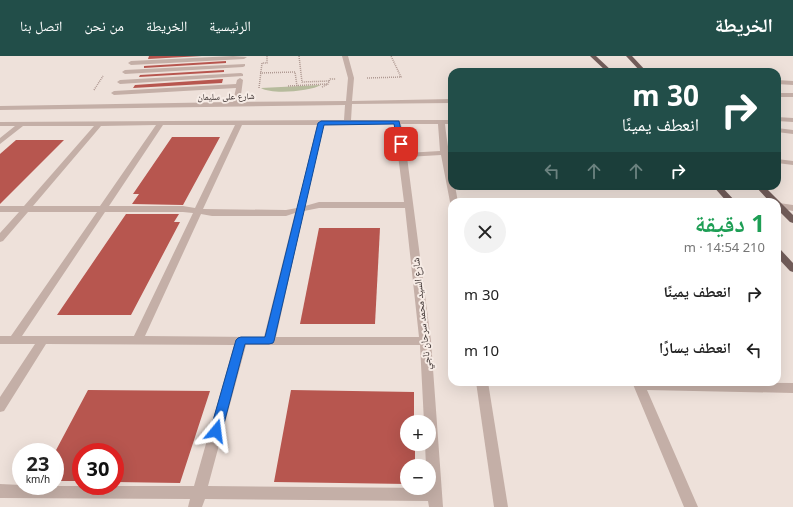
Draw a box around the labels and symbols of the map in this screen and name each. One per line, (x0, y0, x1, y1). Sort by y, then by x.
street label: شارع على سليمان (197, 89, 255, 103)
pin (384, 127, 418, 161)
street label: شارع السيد محمد سرحان ناجي (408, 257, 435, 371)
position arrow (195, 410, 237, 452)
speed limit sign: 30 (72, 443, 124, 495)

